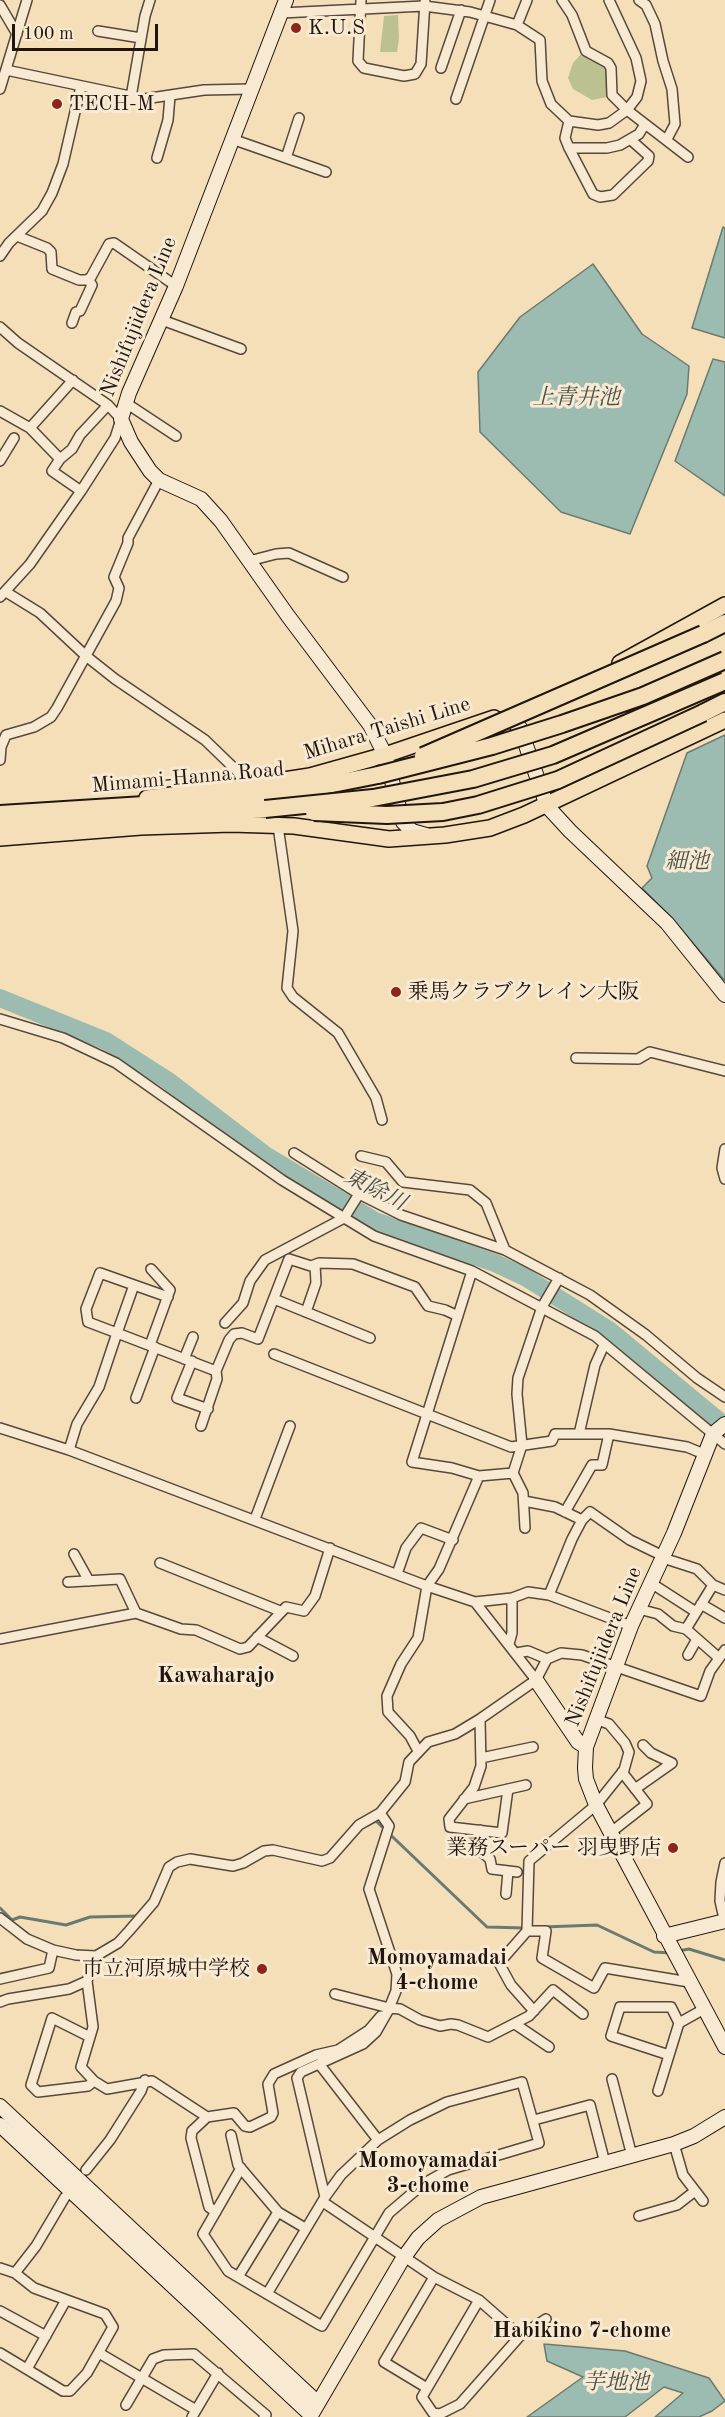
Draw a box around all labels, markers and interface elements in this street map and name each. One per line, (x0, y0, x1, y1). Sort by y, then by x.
scale bar (15, 12, 160, 50)
place label: K.U.S (308, 15, 365, 41)
marker: K.U.S (289, 21, 303, 35)
text: 100 m (23, 25, 74, 43)
place label: TECH-M (69, 91, 154, 117)
marker: TECH-M (50, 97, 64, 111)
street label: Nishifujiidera Line (95, 233, 183, 401)
water label: 上青井池 (532, 385, 620, 411)
street label: Mihara Taishi Line (301, 692, 473, 766)
street label: Mimami-Hanna Road (91, 757, 285, 799)
water label: 細池 (665, 849, 709, 875)
place label: 乗馬クラブクレイン大阪 (408, 979, 639, 1005)
marker: 乗馬クラブクレイン大阪 (389, 985, 403, 999)
water label: 東除川 (340, 1163, 410, 1217)
street label: Nishifujiidera Line (560, 1563, 648, 1731)
district label: Kawaharajo (157, 1663, 275, 1689)
place label: 業務スーパー 羽曳野店 (446, 1835, 661, 1861)
marker: 業務スーパー 羽曳野店 (666, 1841, 680, 1855)
district label: Momoyamadai 4-chome (367, 1945, 507, 1996)
place label: 市立河原城中学校 (82, 1956, 250, 1982)
marker: 市立河原城中学校 (255, 1962, 269, 1976)
district label: Momoyamadai 3-chome (358, 2148, 498, 2200)
district label: Habikino 7-chome (493, 2318, 671, 2344)
water label: 芋地池 (583, 2370, 649, 2396)

